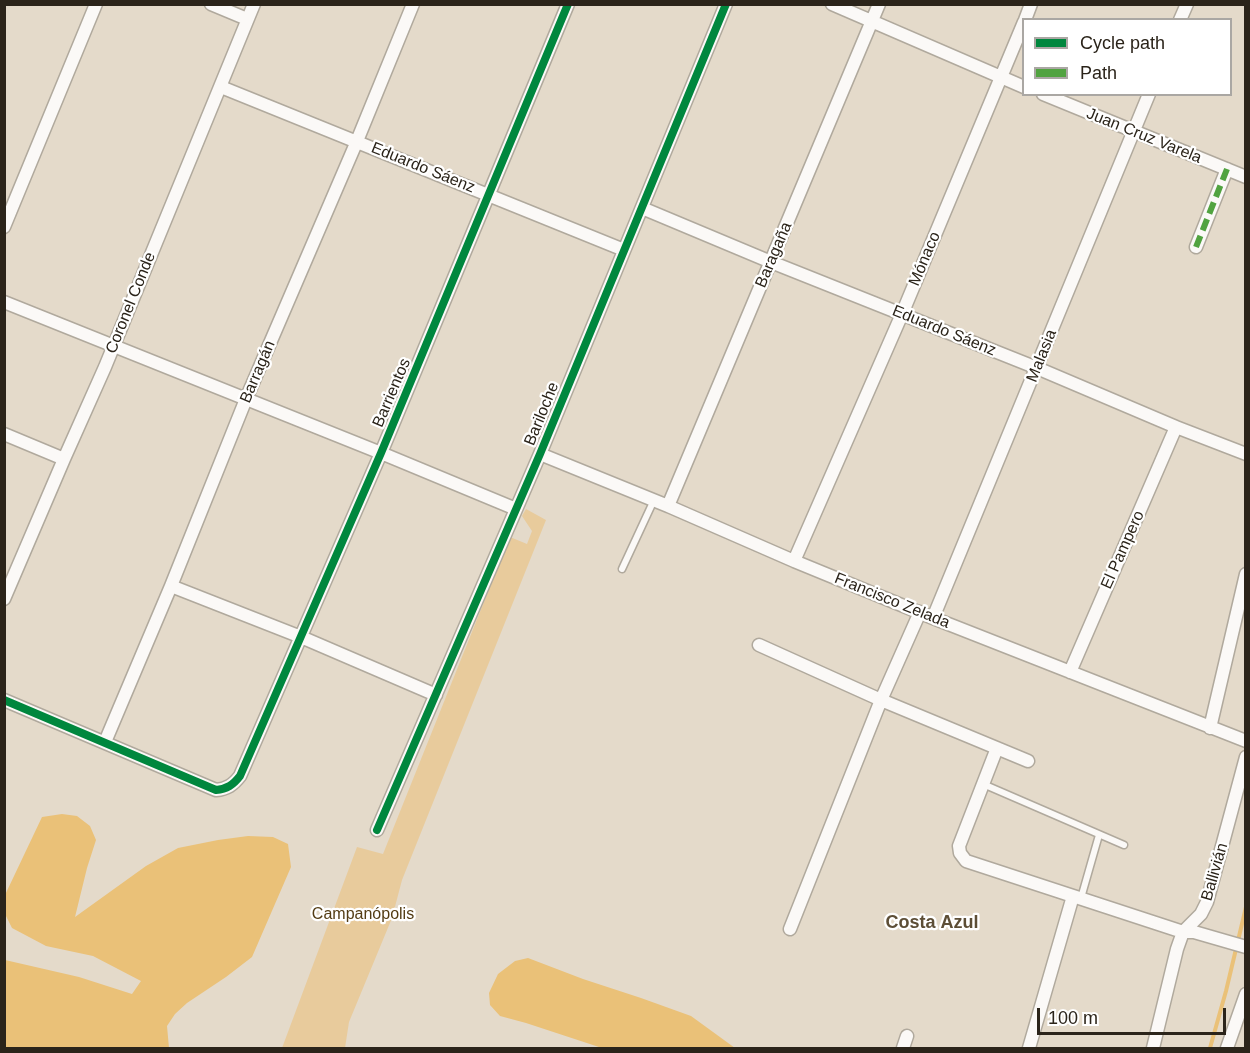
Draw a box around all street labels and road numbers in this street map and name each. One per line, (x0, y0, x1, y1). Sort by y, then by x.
street label: Juan Cruz Varela (1084, 104, 1204, 168)
street label: Eduardo Sáenz (368, 138, 478, 198)
street label: Baragaña (752, 219, 796, 291)
street label: Mónaco (905, 229, 945, 289)
street label: Coronel Conde (102, 250, 160, 356)
street label: Eduardo Sáenz (889, 301, 999, 361)
street label: Malasia (1023, 327, 1061, 385)
street label: Barragán (236, 338, 280, 406)
street label: Barrientos (369, 356, 415, 430)
street label: Bariloche (521, 379, 563, 449)
street label: El Pampero (1097, 508, 1149, 592)
street label: Francisco Zelada (832, 569, 952, 633)
street label: Ballivián (1198, 841, 1232, 903)

